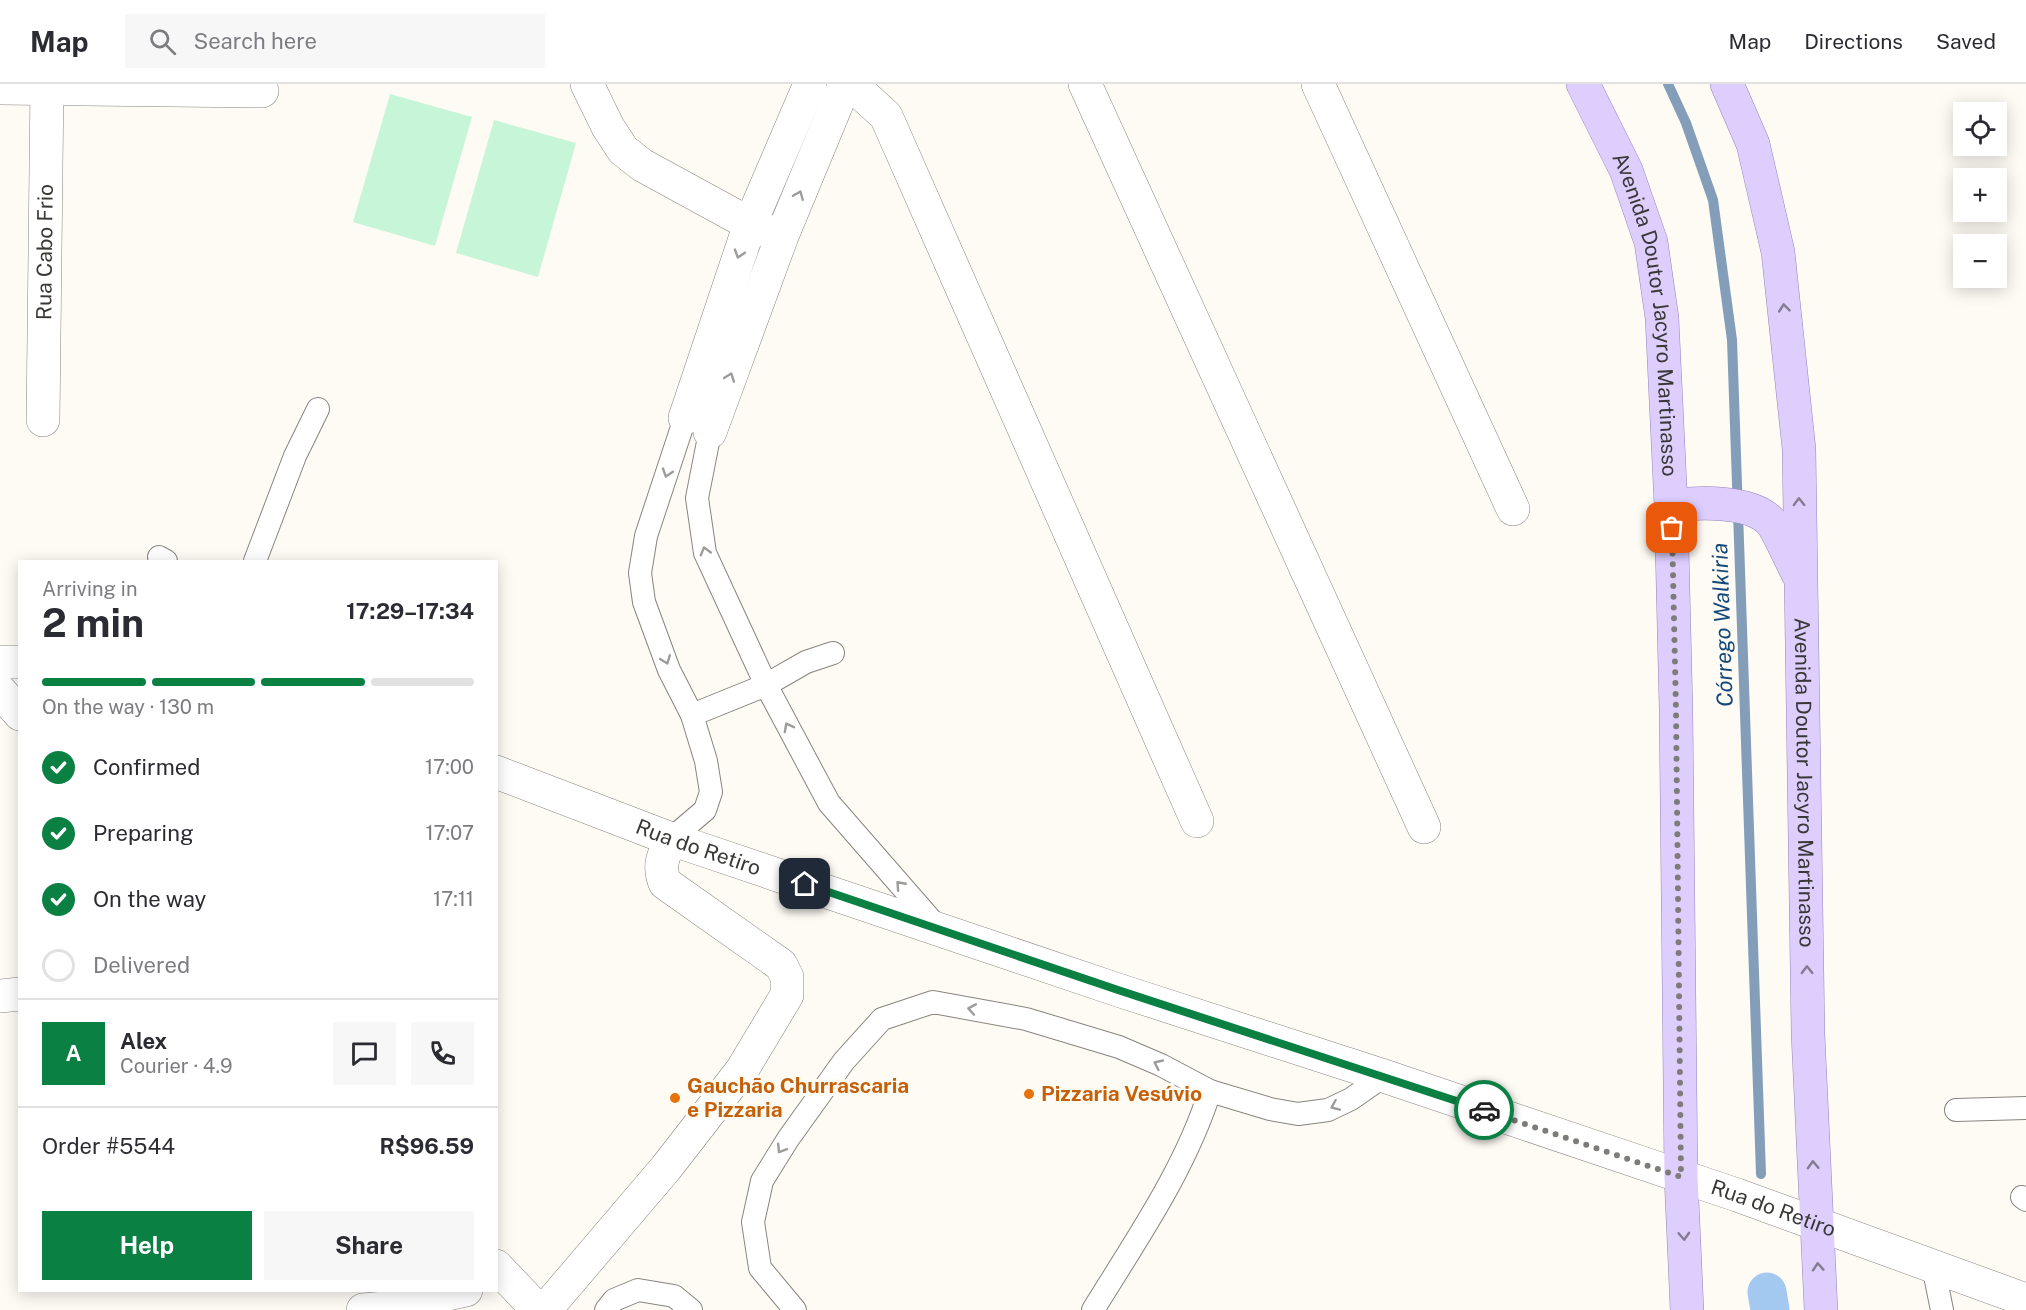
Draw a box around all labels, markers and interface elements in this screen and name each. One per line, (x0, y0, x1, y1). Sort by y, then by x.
search box (125, 14, 545, 68)
text: Map (30, 25, 89, 58)
icon: search (146, 25, 179, 58)
text: Search here (194, 28, 317, 54)
text: Map (1729, 29, 1771, 54)
text: Directions (1804, 29, 1903, 54)
text: Saved (1936, 29, 1996, 54)
map controls (1953, 102, 2007, 288)
button: locate (1953, 102, 2007, 156)
street label: Avenida Doutor Jacyro Martinasso (1607, 148, 1683, 477)
button: + (1953, 168, 2007, 222)
street label: Rua Cabo Frio (31, 184, 58, 320)
one-way arrow (792, 190, 804, 201)
button: − (1953, 234, 2007, 288)
one-way arrow (734, 248, 747, 259)
one-way arrow (1778, 304, 1791, 313)
one-way arrow (723, 372, 736, 383)
one-way arrow (662, 467, 674, 478)
one-way arrow (1793, 498, 1806, 507)
pin (1646, 502, 1697, 553)
icon: bag (1655, 511, 1688, 544)
water label: Córrego Walkiria (1706, 542, 1738, 708)
one-way arrow (700, 546, 712, 557)
text: Arriving in (42, 577, 137, 601)
text: 17:29–17:34 (346, 598, 474, 624)
text: 2 min (42, 600, 144, 646)
street label: Avenida Doutor Jacyro Martinasso (1790, 618, 1820, 948)
one-way arrow (659, 654, 671, 665)
text: On the way · 130 m (42, 695, 214, 719)
one-way arrow (784, 723, 795, 733)
icon: check (42, 751, 75, 784)
text: Confirmed (93, 754, 200, 780)
text: 17:00 (425, 755, 474, 779)
street label: Rua do Retiro (632, 814, 764, 880)
icon: check (42, 817, 75, 850)
text: Preparing (93, 820, 194, 846)
text: 17:07 (425, 821, 474, 845)
pin (779, 858, 830, 909)
icon: home (788, 867, 821, 900)
one-way arrow (896, 881, 907, 892)
icon: check (42, 883, 75, 916)
text: On the way (93, 886, 206, 912)
text: 17:11 (433, 887, 474, 911)
text: Delivered (93, 952, 190, 978)
one-way arrow (1801, 966, 1813, 975)
one-way arrow (967, 1003, 977, 1016)
button: chat (333, 1022, 396, 1085)
button: phone (411, 1022, 474, 1085)
text: Alex (120, 1028, 167, 1054)
text: A (66, 1040, 81, 1066)
text: Courier · 4.9 (120, 1054, 232, 1078)
one-way arrow (1154, 1059, 1165, 1071)
place label: Gauchão Churrascaria e Pizzaria (687, 1073, 909, 1122)
courier (1454, 1080, 1514, 1140)
place label: Pizzaria Vesúvio (1041, 1081, 1202, 1106)
marker: Pizzaria Vesúvio (1022, 1087, 1036, 1101)
marker: Gauchão Churrascaria e Pizzaria (668, 1091, 682, 1105)
icon: car (1468, 1094, 1501, 1127)
one-way arrow (1330, 1099, 1341, 1111)
text: Order #5544 (42, 1133, 175, 1159)
text: R$96.59 (379, 1133, 474, 1159)
one-way arrow (778, 1143, 789, 1154)
one-way arrow (1807, 1161, 1819, 1170)
street label: Rua do Retiro (1708, 1174, 1839, 1242)
button: Help (42, 1211, 252, 1280)
button: Share (264, 1211, 474, 1280)
one-way arrow (1677, 1231, 1690, 1240)
one-way arrow (1812, 1262, 1825, 1271)

